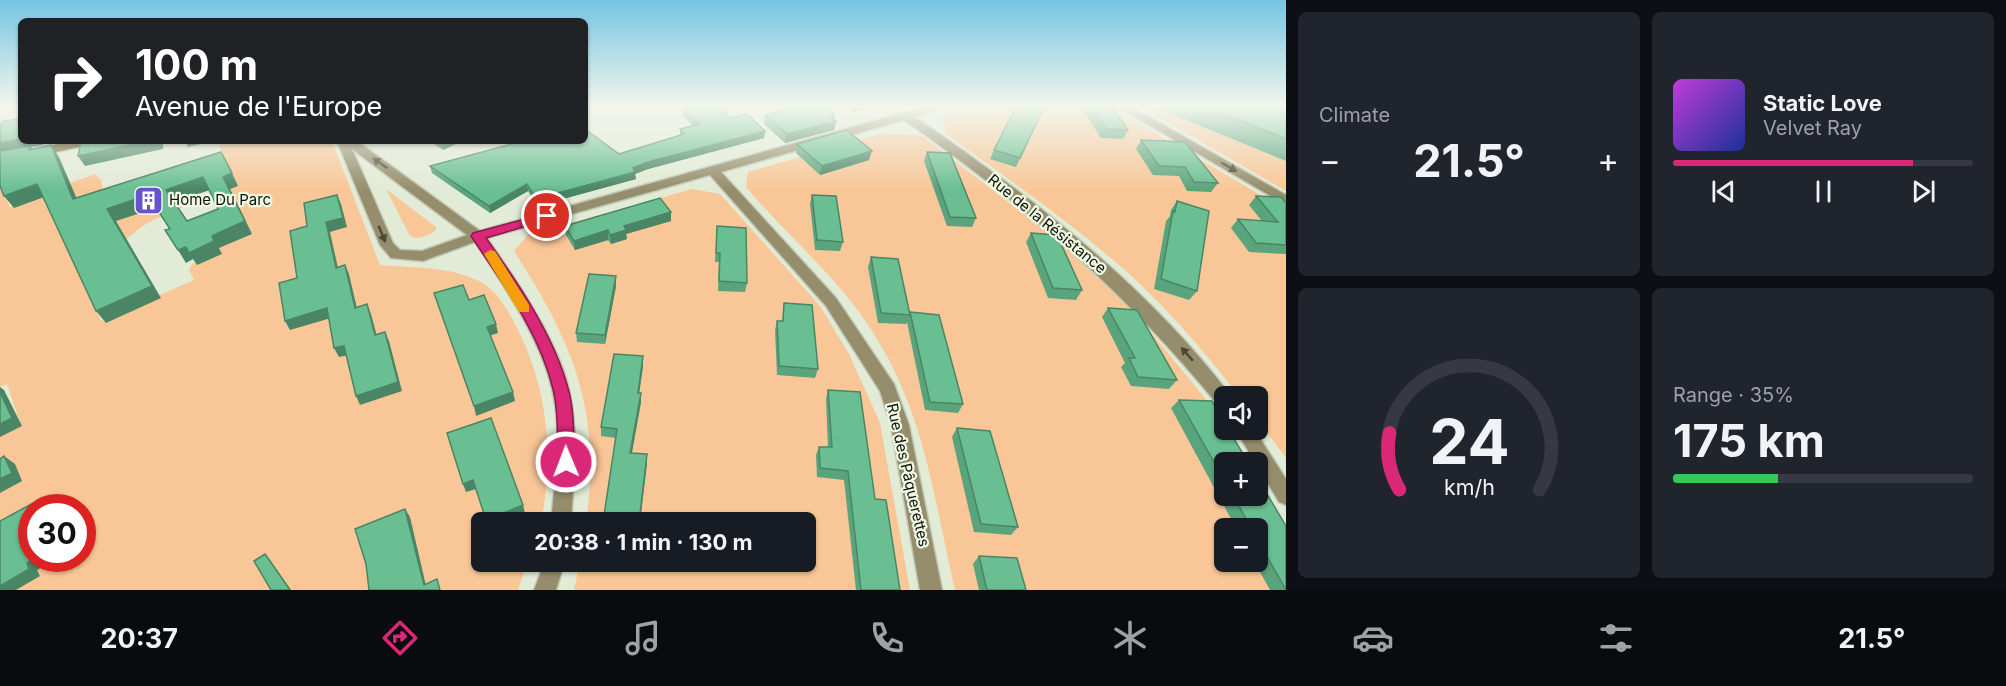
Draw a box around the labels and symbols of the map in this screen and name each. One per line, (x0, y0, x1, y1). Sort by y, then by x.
one-way arrow (373, 157, 389, 169)
one-way arrow (1221, 162, 1237, 173)
street label: Rue de la Résistance (984, 170, 1110, 277)
building icon: Home Du Parc (132, 184, 164, 216)
place label: Home Du Parc (169, 190, 271, 209)
pin (521, 190, 572, 241)
one-way arrow (377, 226, 387, 244)
one-way arrow (1181, 347, 1194, 362)
street label: Rue des Pâquerettes (883, 401, 934, 548)
position arrow (534, 430, 598, 494)
speed limit sign: 30 (18, 494, 96, 572)

